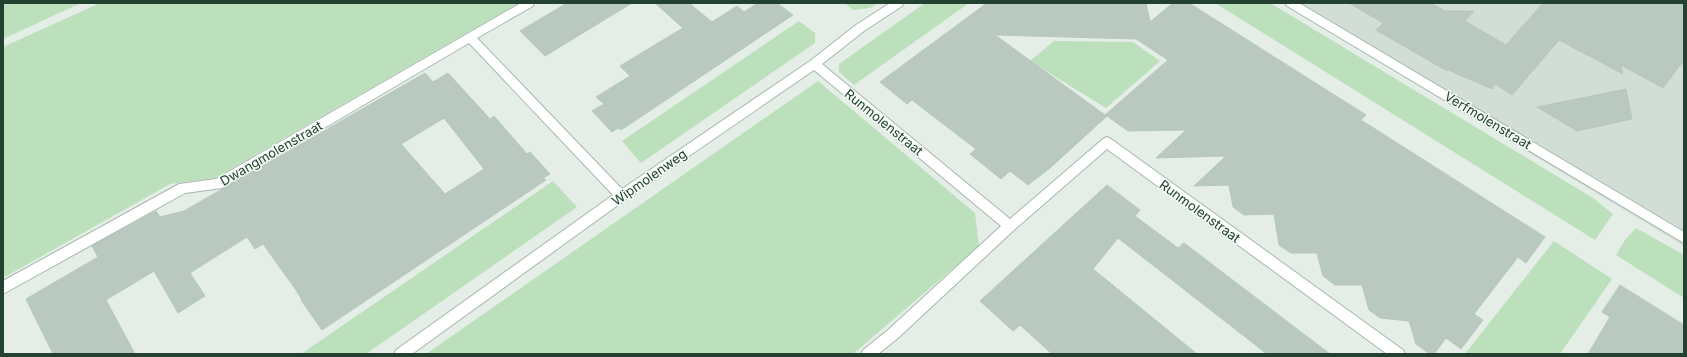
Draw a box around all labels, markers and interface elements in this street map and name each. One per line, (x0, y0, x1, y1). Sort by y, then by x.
street label: Runmolenstraat (842, 86, 926, 158)
street label: Verfmolenstraat (1442, 88, 1534, 152)
street label: Dwangmolenstraat (217, 117, 325, 189)
street label: Wipmolenweg (609, 145, 689, 209)
street label: Runmolenstraat (1156, 176, 1244, 246)

